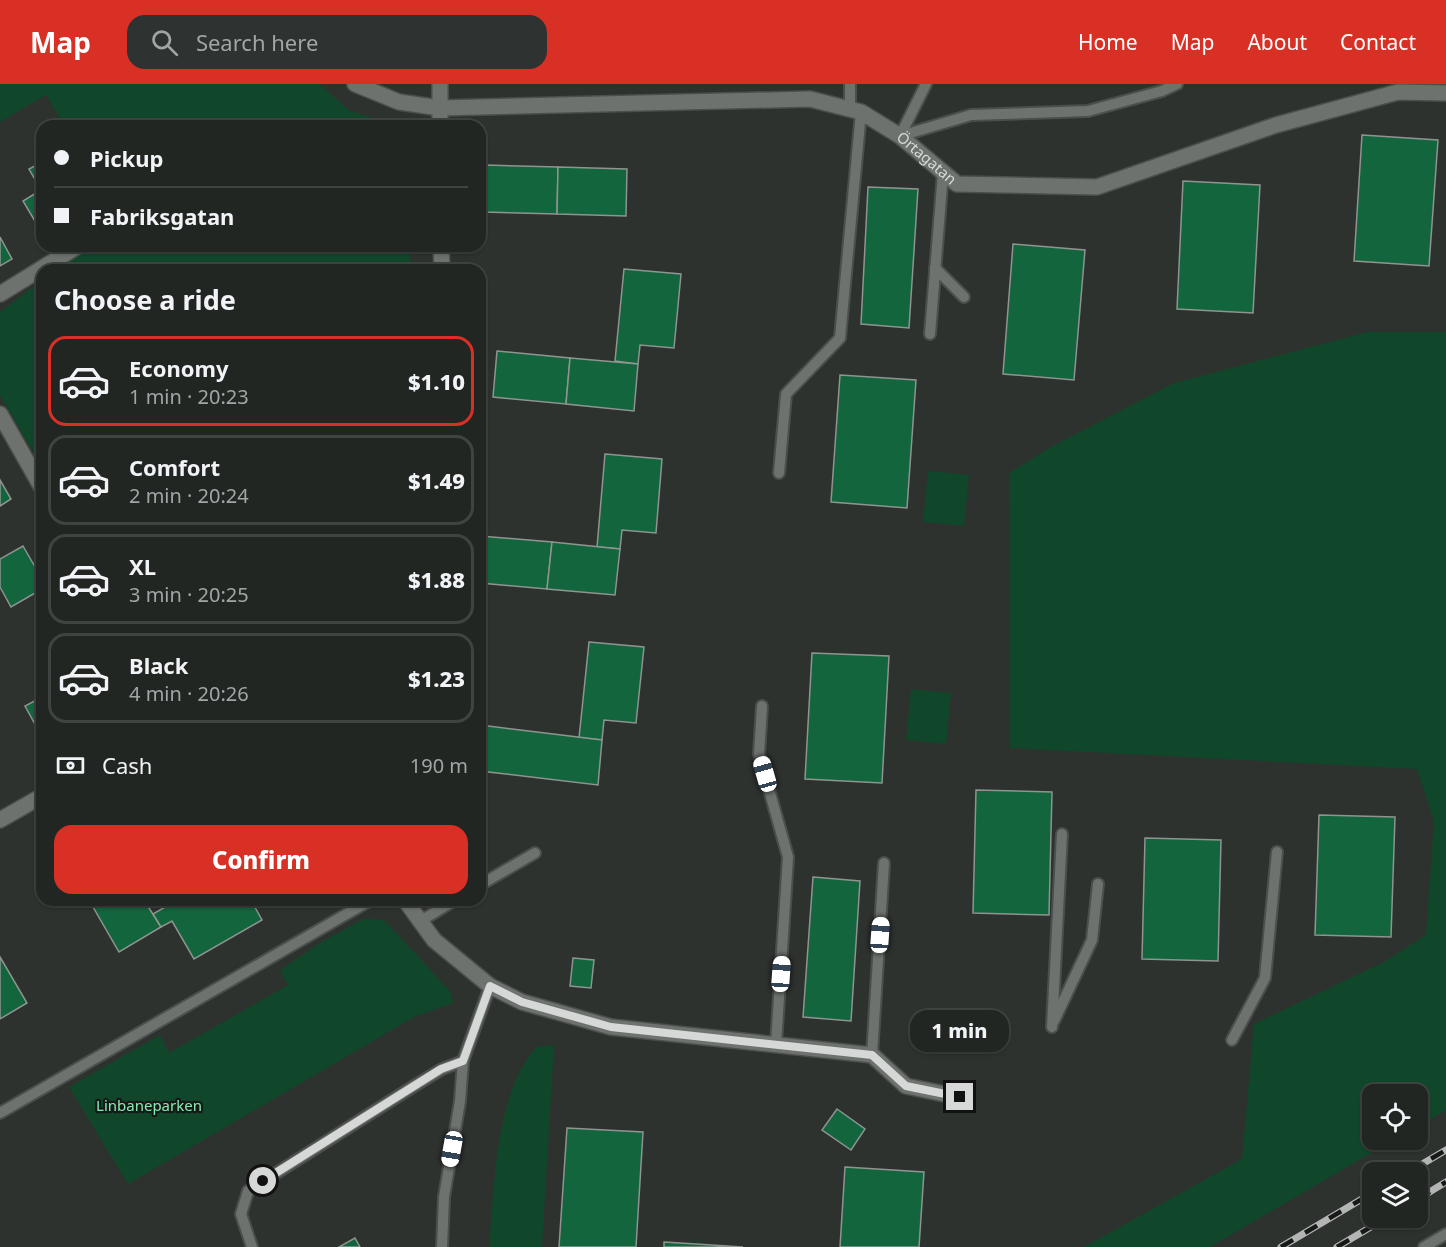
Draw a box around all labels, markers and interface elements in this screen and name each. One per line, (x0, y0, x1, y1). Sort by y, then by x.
search box (127, 15, 547, 69)
text: Map (30, 23, 91, 61)
icon: search (148, 26, 181, 59)
text: Search here (196, 27, 318, 57)
text: Home (1078, 28, 1138, 56)
text: Map (1171, 28, 1214, 56)
text: About (1247, 28, 1307, 56)
text: Contact (1340, 28, 1416, 56)
street label: Örtagatan (893, 126, 961, 188)
text: Pickup (90, 143, 163, 173)
text: Fabriksgatan (90, 201, 234, 231)
text: Choose a ride (54, 281, 236, 318)
text: Economy (129, 353, 228, 383)
icon: car (57, 354, 111, 408)
text: $1.10 (408, 366, 465, 396)
text: 1 min · 20:23 (129, 383, 249, 410)
text: Comfort (129, 452, 220, 482)
icon: car (57, 453, 111, 507)
text: $1.49 (408, 465, 465, 495)
text: 2 min · 20:24 (129, 482, 249, 509)
text: XL (129, 551, 156, 581)
icon: car (57, 552, 111, 606)
text: $1.88 (408, 564, 465, 594)
text: 3 min · 20:25 (129, 581, 249, 608)
text: Black (129, 650, 188, 680)
icon: car (57, 651, 111, 705)
text: $1.23 (408, 663, 465, 693)
text: 4 min · 20:26 (129, 680, 249, 707)
icon: cash (54, 749, 87, 782)
text: Cash (102, 750, 152, 780)
text: 190 m (410, 752, 468, 779)
car (751, 754, 779, 794)
button: Confirm (54, 825, 468, 894)
car (870, 916, 890, 954)
car (771, 955, 791, 993)
callout: 1 min (910, 1010, 1010, 1052)
text: 1 min (932, 1017, 987, 1044)
route end (946, 1083, 973, 1110)
map controls (1362, 1084, 1428, 1228)
button: locate (1362, 1084, 1428, 1150)
park label: Linbaneparken (96, 1095, 202, 1115)
car (440, 1130, 464, 1168)
button: layers (1362, 1162, 1428, 1228)
route start (249, 1167, 276, 1194)

